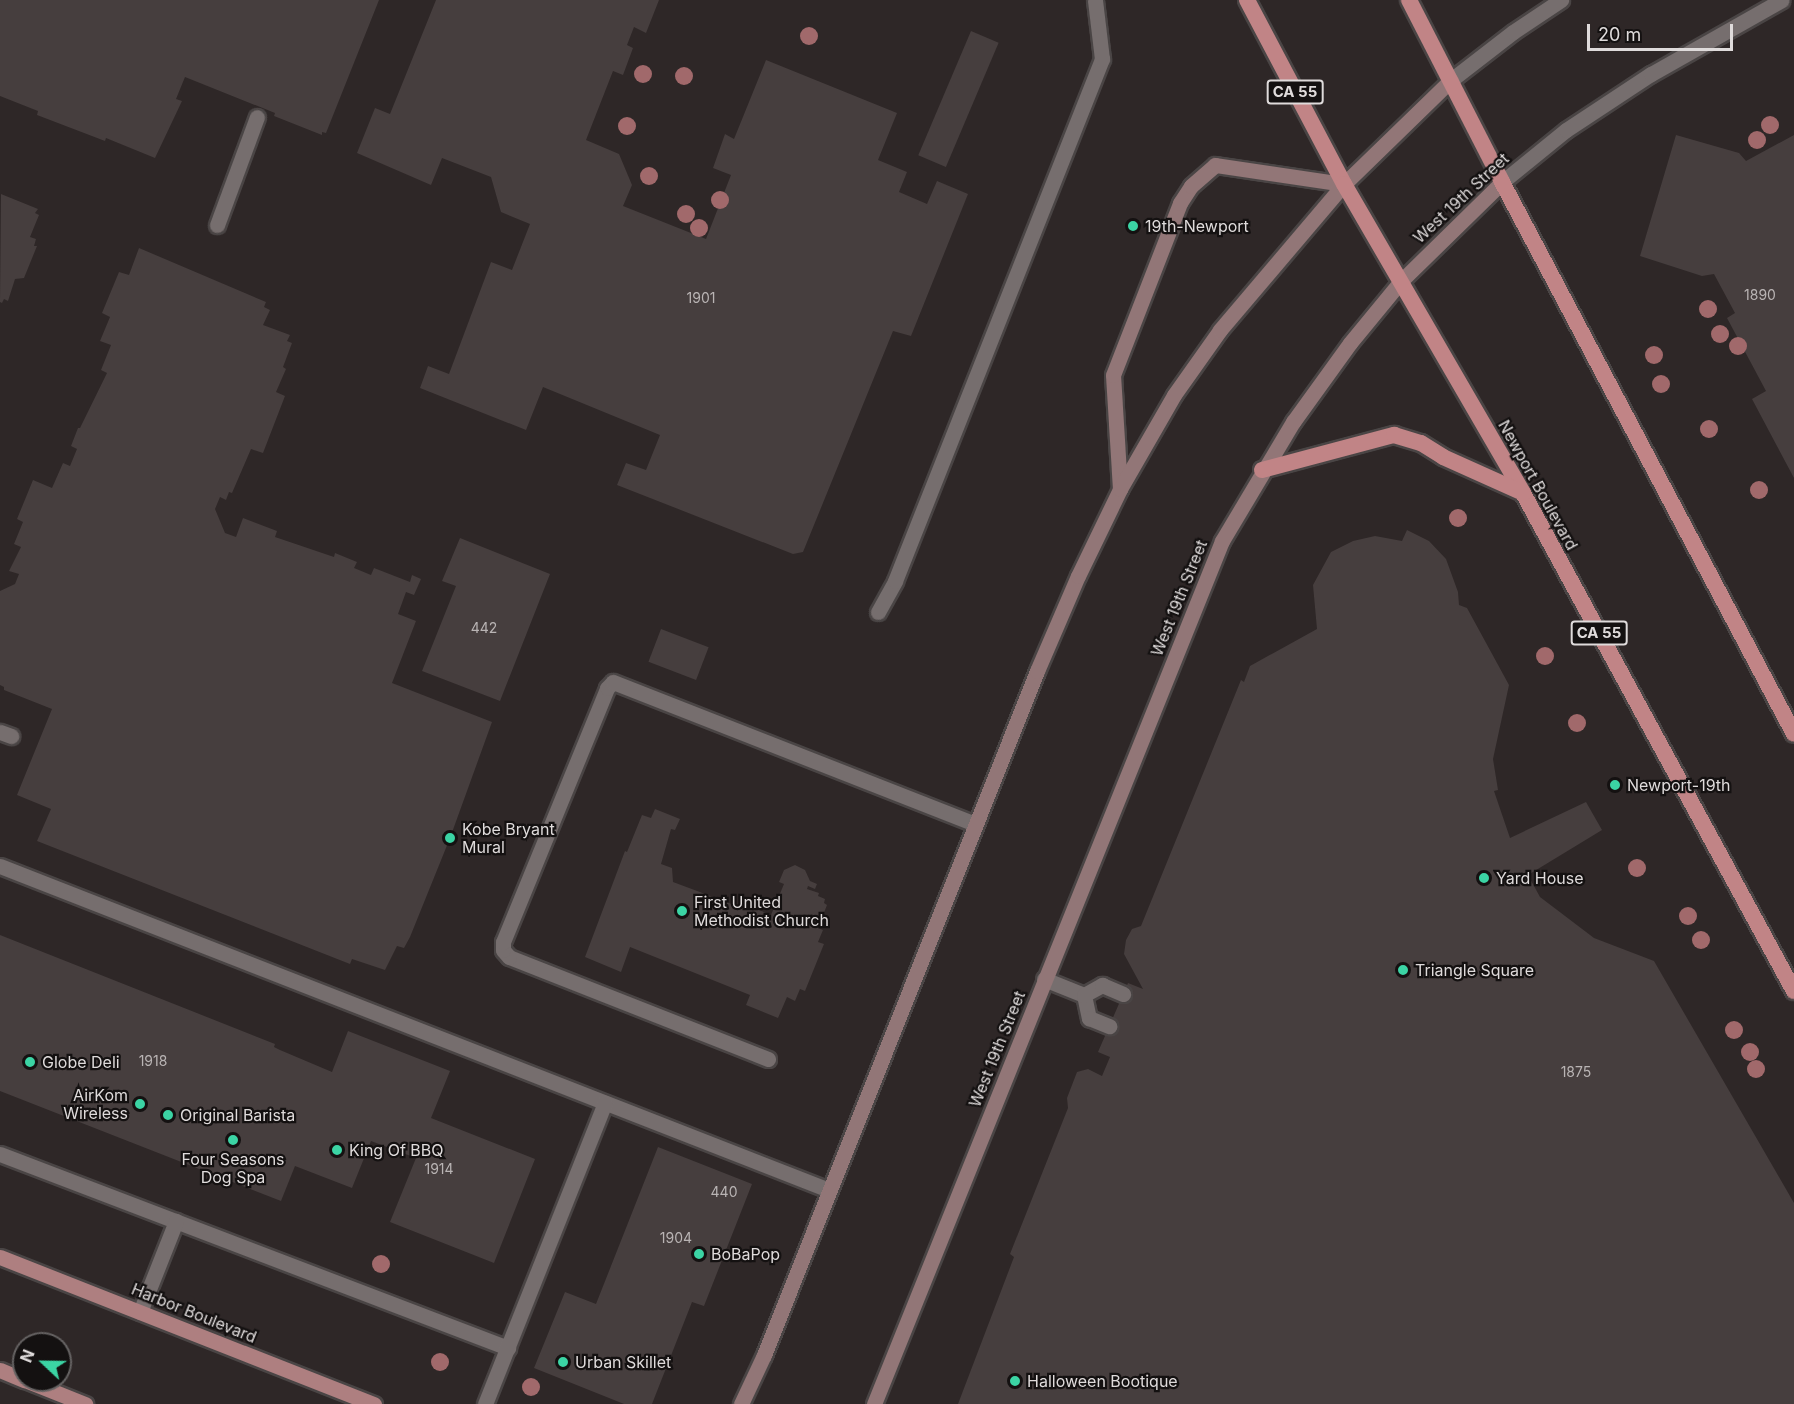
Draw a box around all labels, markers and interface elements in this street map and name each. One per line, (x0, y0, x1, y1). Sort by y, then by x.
scale bar (1590, 12, 1736, 50)
text: 20 m (1598, 24, 1641, 45)
road number: CA 55 (1266, 80, 1324, 104)
street label: West 19th Street (1409, 149, 1513, 247)
place label: 19th-Newport (1145, 216, 1249, 236)
marker: 19th-Newport (1126, 219, 1140, 233)
house number: 1890 (1744, 287, 1776, 303)
house number: 1901 (687, 290, 715, 306)
street label: Newport Boulevard (1494, 417, 1582, 553)
street label: West 19th Street (1147, 537, 1211, 659)
house number: 442 (471, 620, 497, 636)
road number: CA 55 (1570, 621, 1628, 645)
place label: Newport-19th (1627, 775, 1730, 795)
marker: Newport-19th (1608, 778, 1622, 792)
place label: Kobe Bryant Mural (462, 819, 555, 857)
marker: Kobe Bryant Mural (443, 831, 457, 845)
place label: Yard House (1496, 868, 1583, 888)
marker: Yard House (1477, 871, 1491, 885)
place label: First United Methodist Church (694, 892, 829, 930)
marker: First United Methodist Church (675, 904, 689, 918)
place label: Triangle Square (1415, 960, 1534, 980)
marker: Triangle Square (1396, 963, 1410, 977)
street label: West 19th Street (965, 988, 1029, 1110)
place label: Globe Deli (42, 1052, 120, 1072)
house number: 1918 (139, 1053, 167, 1069)
marker: Globe Deli (23, 1055, 37, 1069)
house number: 1875 (1561, 1064, 1591, 1080)
place label: AirKom Wireless (63, 1085, 128, 1123)
marker: AirKom Wireless (133, 1097, 147, 1111)
place label: Original Barista (180, 1105, 295, 1125)
marker: Original Barista (161, 1108, 175, 1122)
marker: Four Seasons Dog Spa (226, 1133, 240, 1147)
place label: King Of BBQ (349, 1140, 443, 1160)
marker: King Of BBQ (330, 1143, 344, 1157)
place label: Four Seasons Dog Spa (181, 1149, 285, 1187)
house number: 1914 (424, 1161, 454, 1177)
house number: 440 (711, 1184, 737, 1200)
house number: 1904 (660, 1230, 692, 1246)
place label: BoBaPop (711, 1244, 780, 1264)
marker: BoBaPop (692, 1247, 706, 1261)
street label: Harbor Boulevard (129, 1279, 259, 1347)
north arrow (12, 1332, 72, 1392)
text: N (16, 1347, 39, 1365)
place label: Urban Skillet (575, 1352, 671, 1372)
marker: Urban Skillet (556, 1355, 570, 1369)
place label: Halloween Bootique (1027, 1371, 1178, 1391)
marker: Halloween Bootique (1008, 1374, 1022, 1388)

